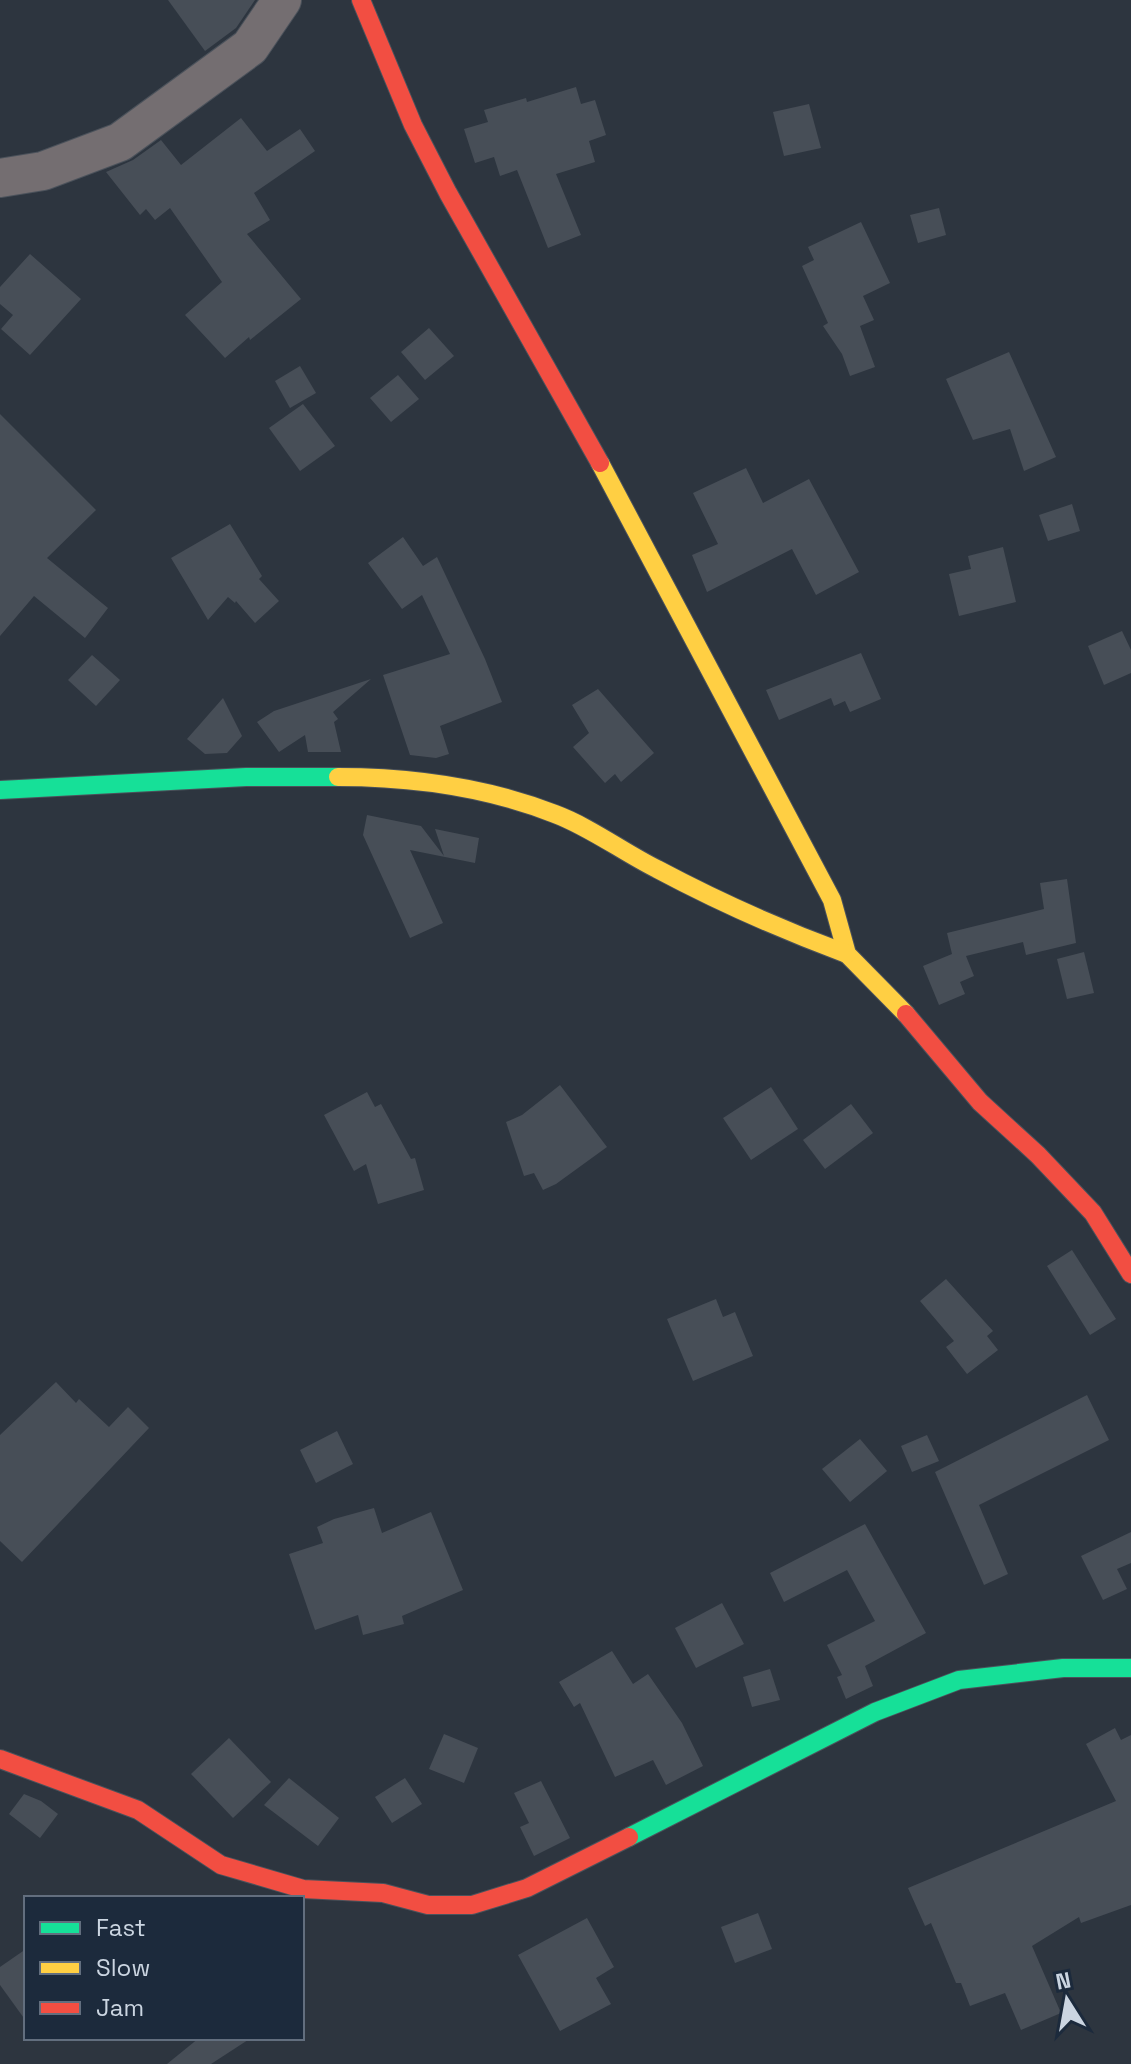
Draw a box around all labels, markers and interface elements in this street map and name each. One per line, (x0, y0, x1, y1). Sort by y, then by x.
legend (24, 1896, 304, 2040)
text: Fast (96, 1912, 146, 1943)
text: Slow (96, 1952, 150, 1983)
north arrow (1027, 1960, 1107, 2040)
text: N (1053, 1965, 1073, 1996)
text: Jam (96, 1992, 144, 2023)

